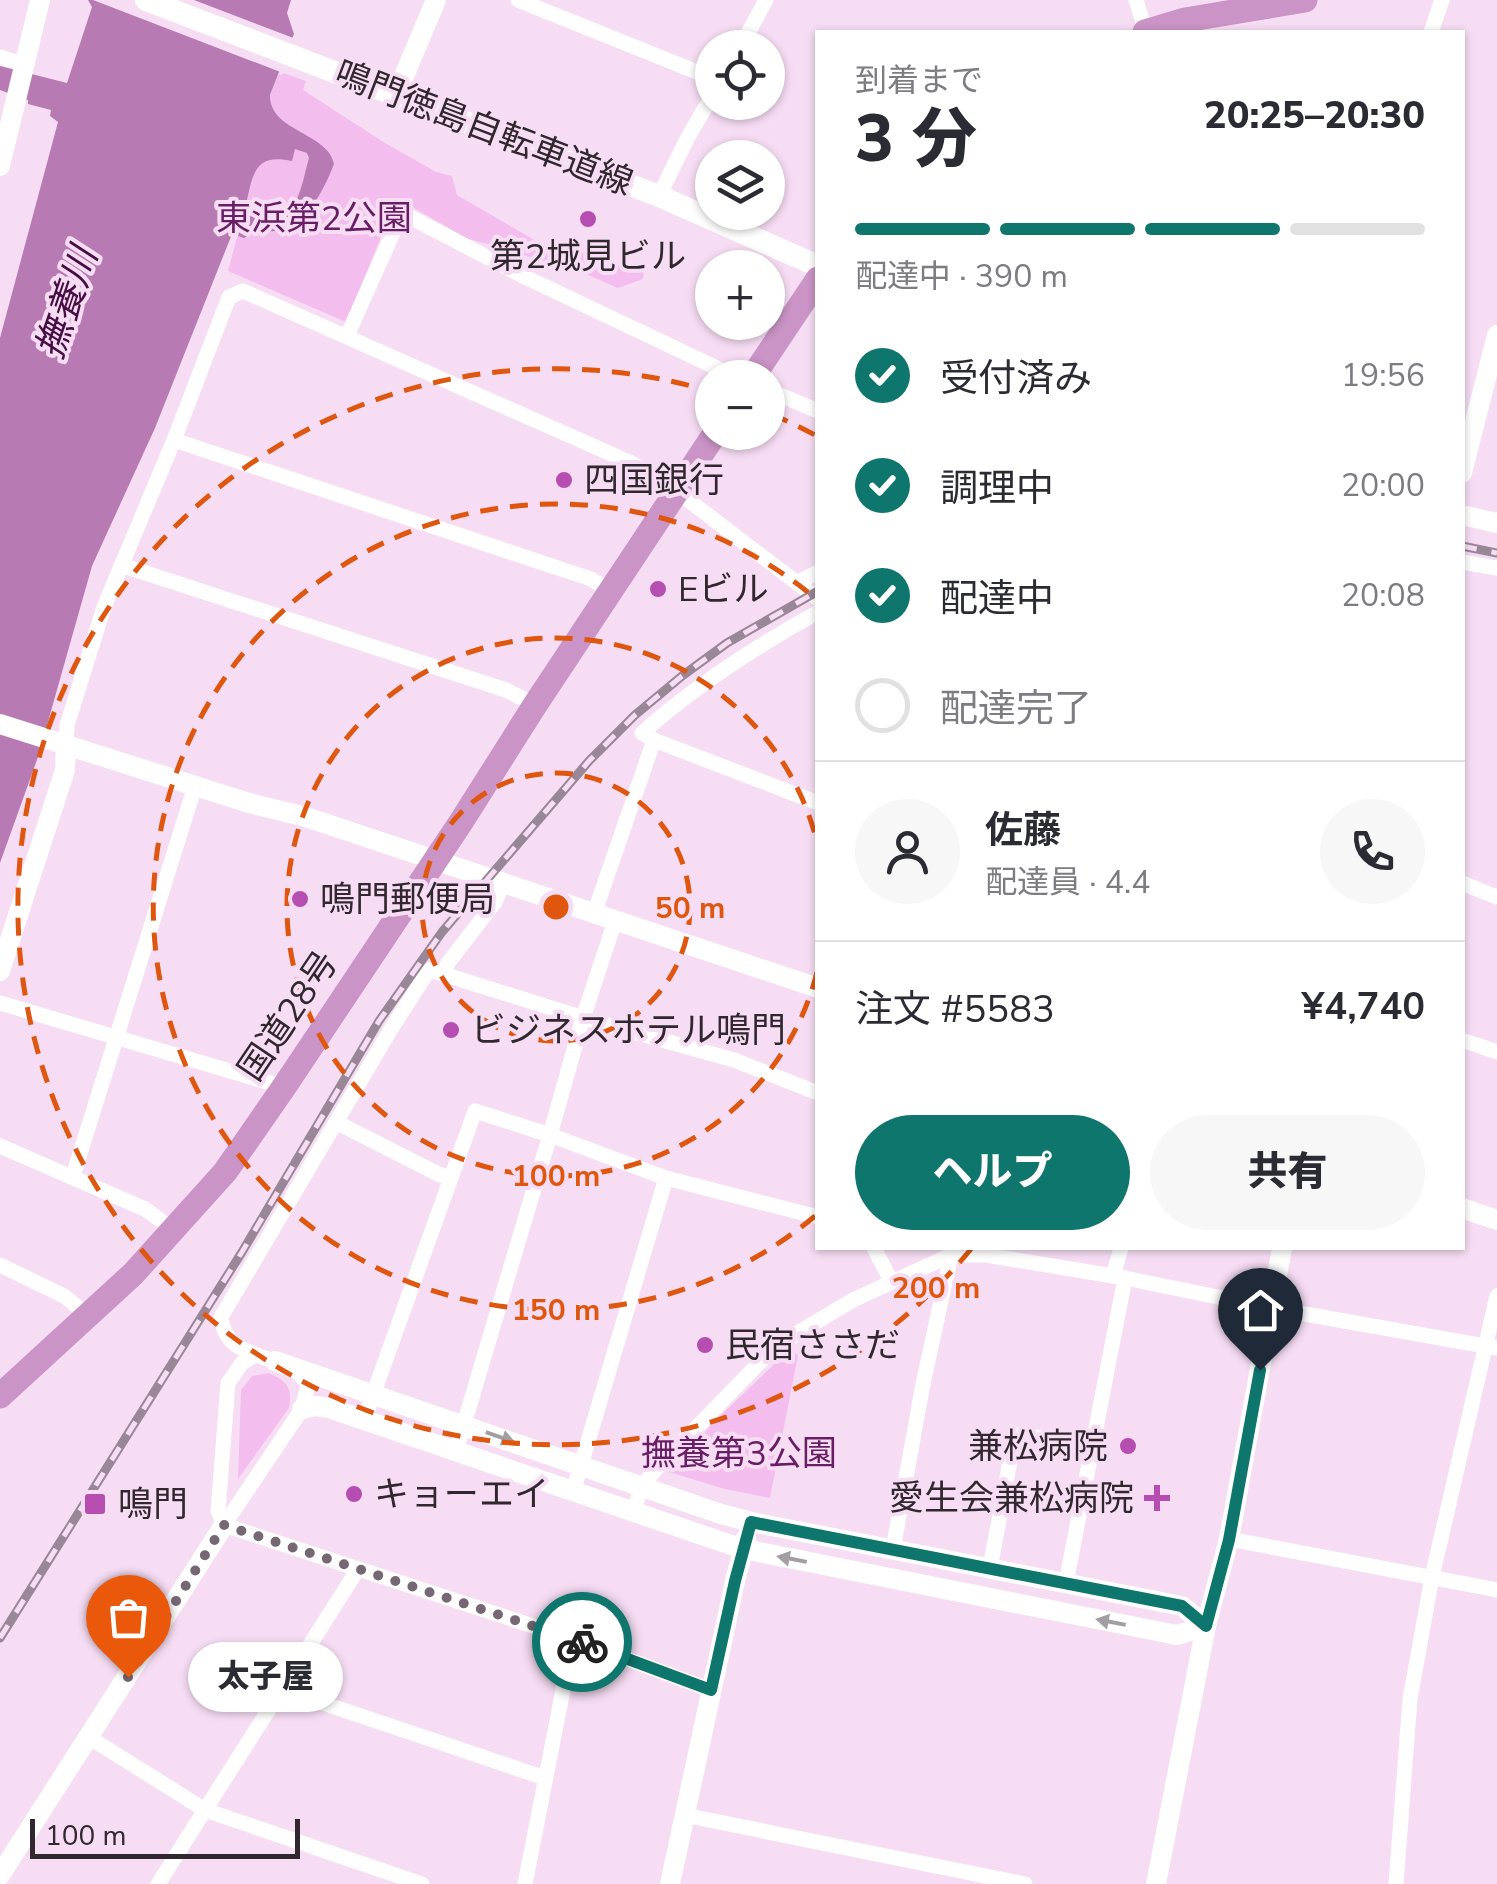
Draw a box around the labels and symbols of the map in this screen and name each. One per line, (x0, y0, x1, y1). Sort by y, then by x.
street label: 鳴門徳島自転車道線 (329, 50, 639, 206)
park label: 東浜第2公園 (216, 195, 412, 242)
marker: 第2城見ビル (577, 208, 599, 230)
place label: 第2城見ビル (490, 233, 686, 280)
water label: 撫養川 (24, 237, 111, 365)
place label: 四国銀行 (584, 457, 724, 504)
marker: 四国銀行 (553, 469, 575, 491)
place label: Eビル (678, 566, 768, 613)
marker: Eビル (647, 578, 669, 600)
place label: 鳴門郵便局 (320, 876, 495, 923)
marker: 鳴門郵便局 (289, 888, 311, 910)
text: 50 m (655, 888, 725, 929)
centre of rings (538, 889, 574, 925)
street label: 国道28号 (227, 942, 349, 1090)
place label: ビジネスホテル鳴門 (471, 1007, 786, 1054)
marker: ビジネスホテル鳴門 (440, 1019, 462, 1041)
text: 100 m (512, 1156, 600, 1197)
text: 200 m (892, 1268, 980, 1309)
pin (1218, 1268, 1303, 1371)
text: 150 m (512, 1290, 600, 1331)
place label: 民宿ささだ (725, 1322, 900, 1369)
marker: 民宿ささだ (694, 1334, 716, 1356)
place label: 兼松病院 (968, 1423, 1108, 1470)
park label: 撫養第3公園 (641, 1430, 837, 1477)
one-way arrow (486, 1431, 516, 1446)
marker: 兼松病院 (1117, 1435, 1139, 1457)
place label: キョーエイ (374, 1471, 549, 1518)
place label: 愛生会兼松病院 (889, 1475, 1134, 1522)
place label: 鳴門 (118, 1481, 188, 1528)
marker: キョーエイ (343, 1483, 365, 1505)
marker: 愛生会兼松病院 (1144, 1485, 1170, 1511)
marker: 鳴門 (82, 1491, 108, 1517)
one-way arrow (776, 1551, 807, 1567)
pin (86, 1575, 171, 1678)
courier (532, 1592, 632, 1692)
one-way arrow (1095, 1613, 1126, 1629)
callout: 太子屋 (188, 1642, 343, 1712)
scale bar (30, 1814, 300, 1858)

